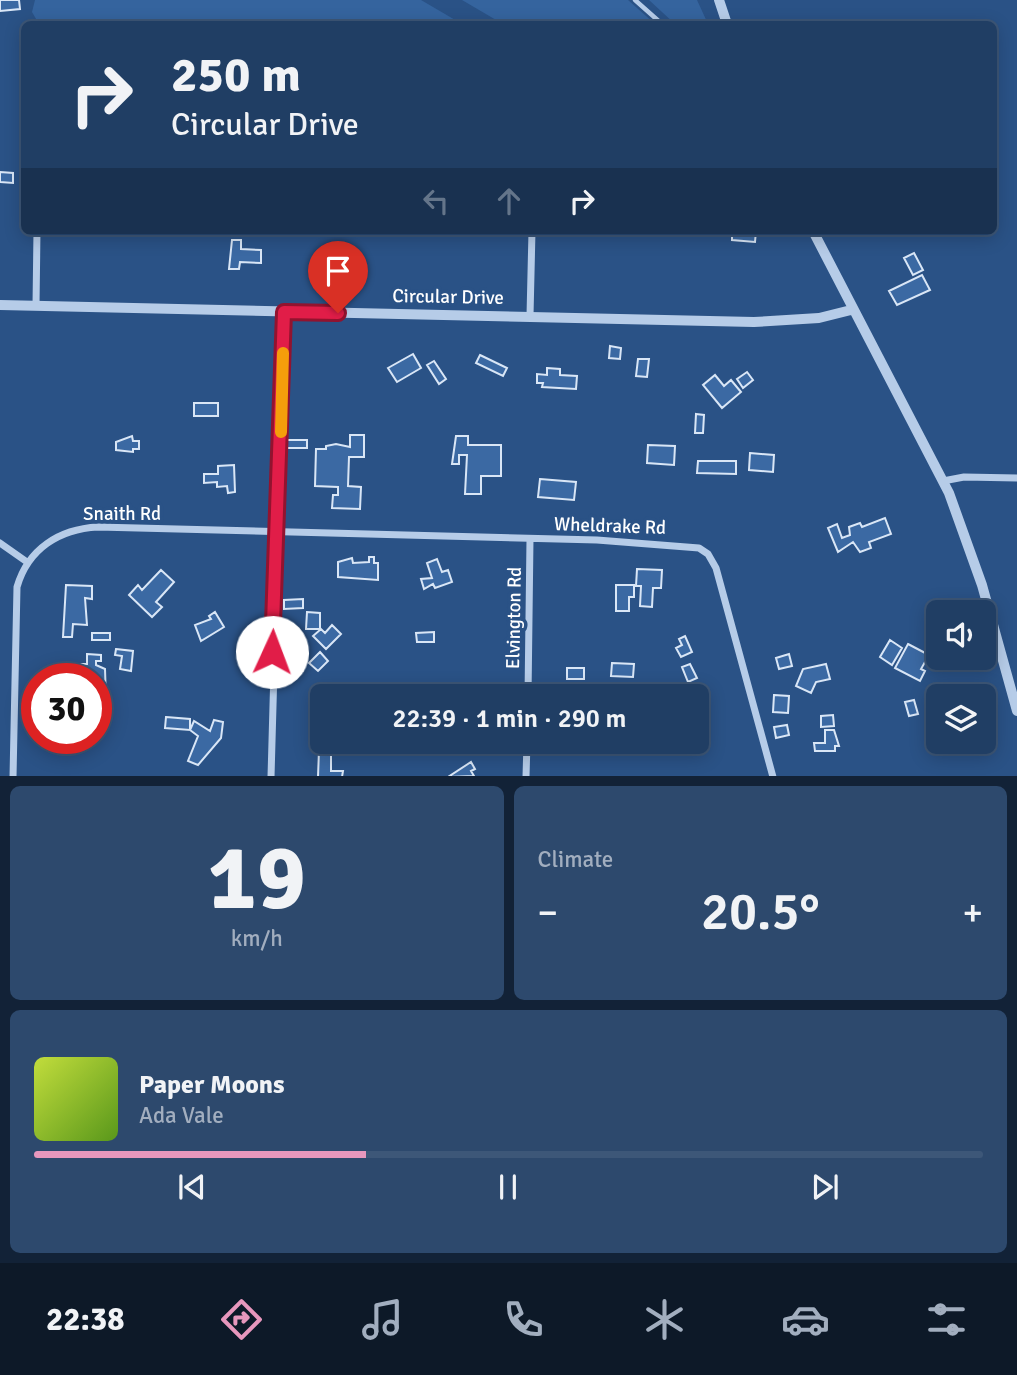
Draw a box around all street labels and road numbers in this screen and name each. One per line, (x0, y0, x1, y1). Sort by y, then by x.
street label: Circular Drive (392, 284, 504, 310)
street label: Snaith Rd (83, 502, 161, 526)
street label: Wheldrake Rd (554, 512, 666, 540)
street label: Elvington Rd (501, 567, 527, 669)

